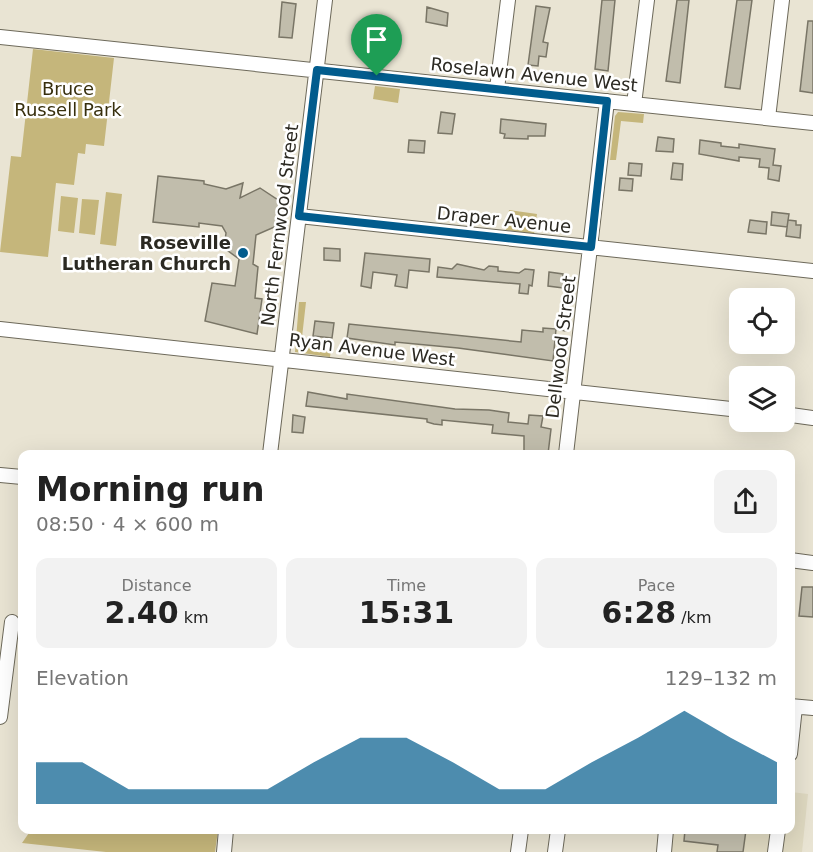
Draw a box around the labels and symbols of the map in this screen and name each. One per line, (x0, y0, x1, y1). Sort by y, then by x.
pin (351, 14, 402, 76)
street label: Roselawn Avenue West (430, 53, 639, 96)
park label: Bruce Russell Park (14, 78, 122, 120)
street label: North Fernwood Street (257, 123, 302, 327)
street label: Draper Avenue (436, 202, 572, 237)
place label: Roseville Lutheran Church (62, 232, 231, 274)
marker: Roseville Lutheran Church (236, 246, 250, 260)
street label: Dellwood Street (541, 274, 580, 419)
street label: Ryan Avenue West (288, 329, 456, 370)

